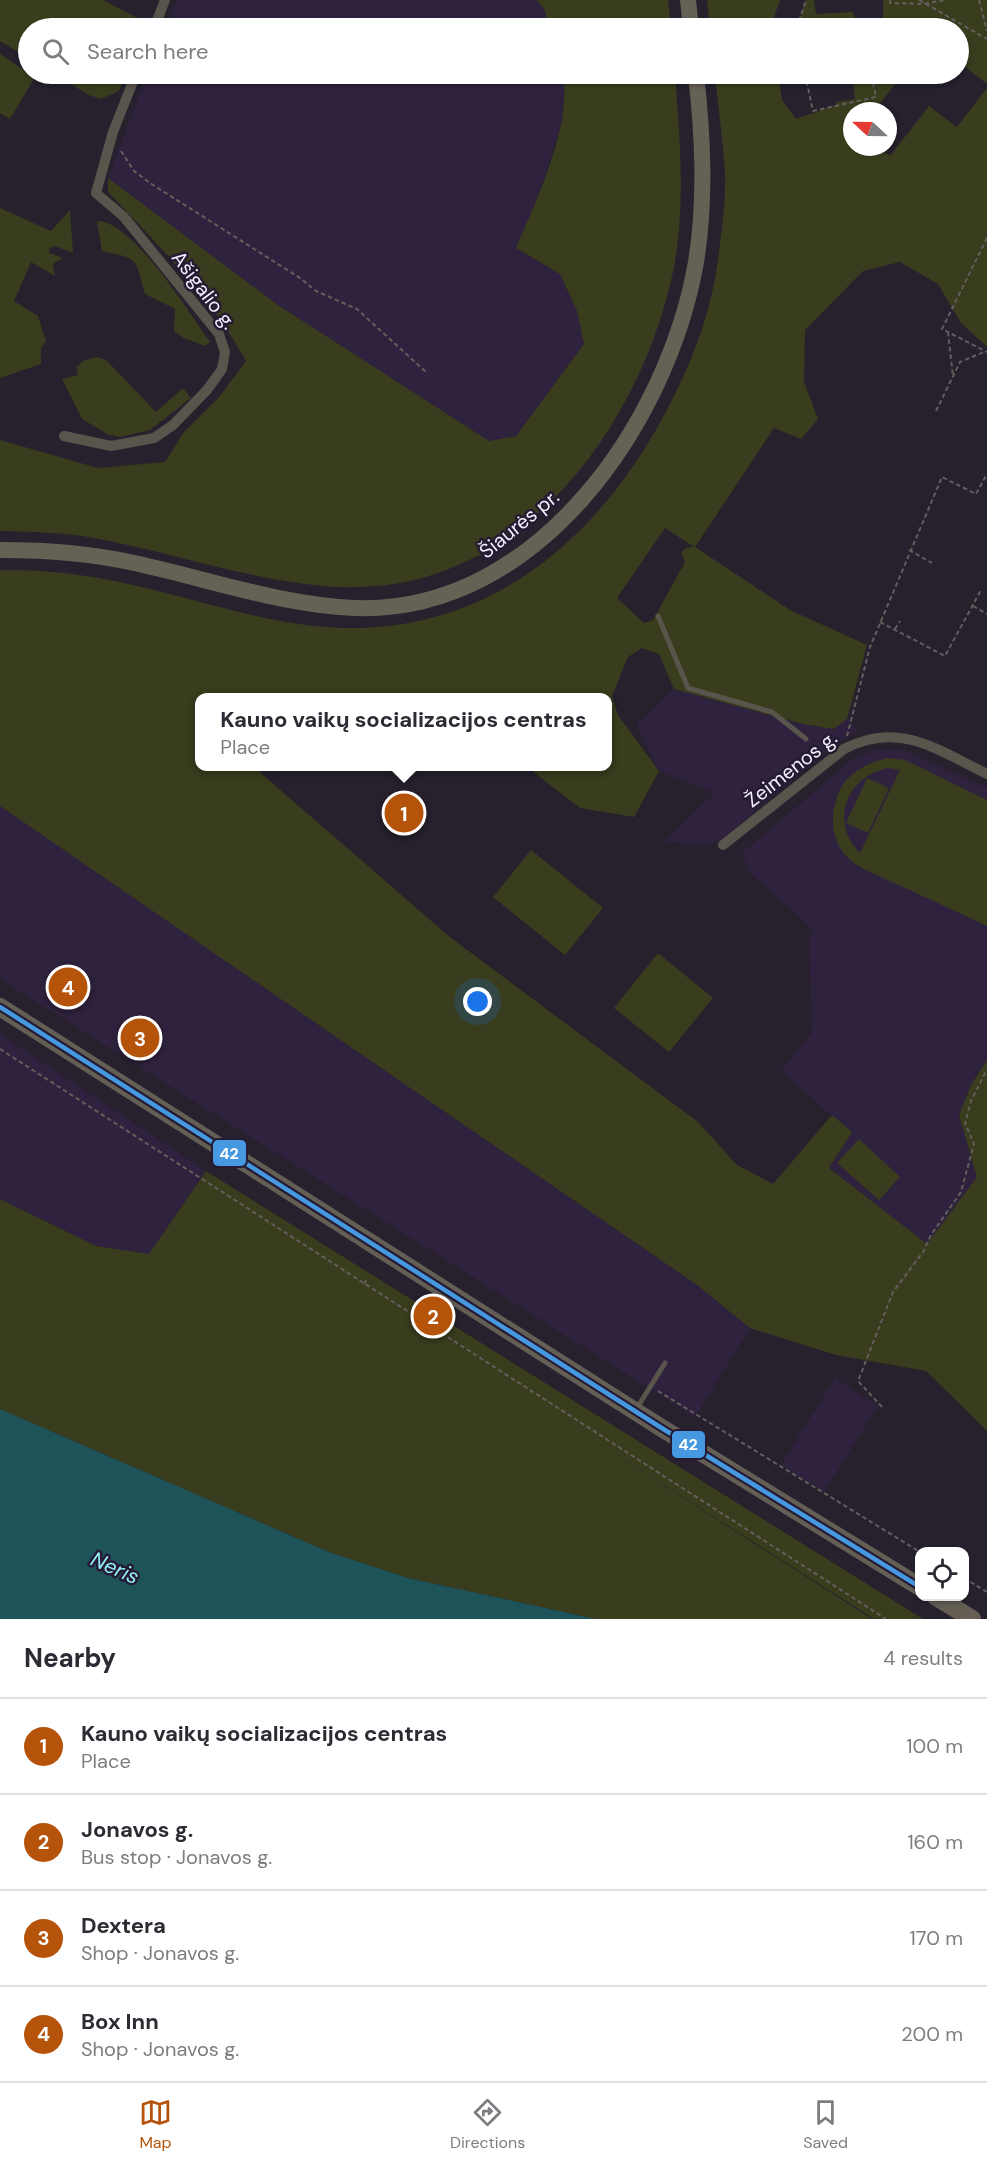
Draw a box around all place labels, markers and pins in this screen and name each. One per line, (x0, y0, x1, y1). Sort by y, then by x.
pin: 1 (384, 790, 424, 836)
pin: 4 (48, 964, 88, 1010)
pin: 3 (120, 1016, 160, 1060)
pin: 2 (414, 1294, 452, 1338)

